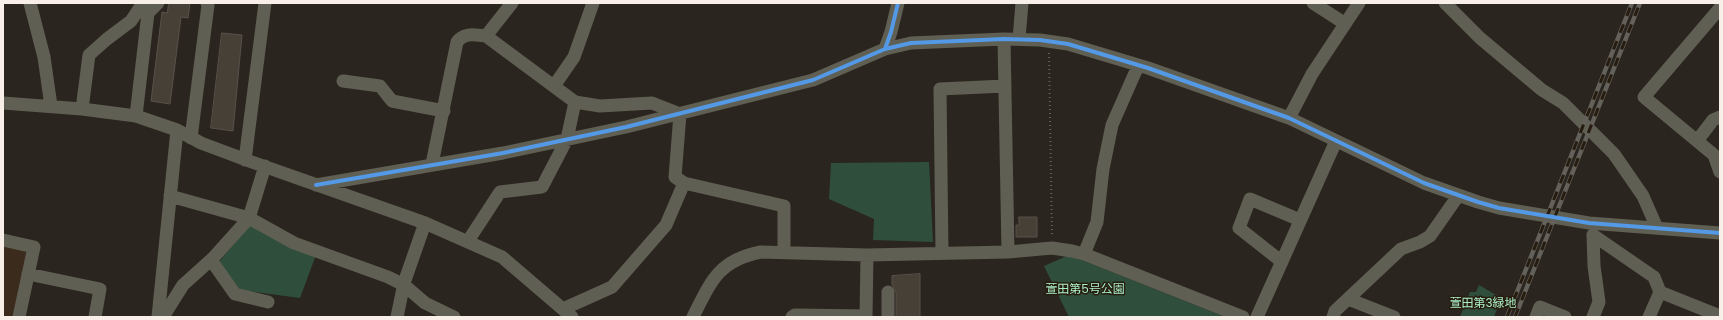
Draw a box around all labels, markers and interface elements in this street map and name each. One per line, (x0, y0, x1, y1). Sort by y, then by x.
park label: 萱田第5号公園 (1045, 283, 1125, 297)
park label: 萱田第3緑地 (1449, 297, 1517, 311)

